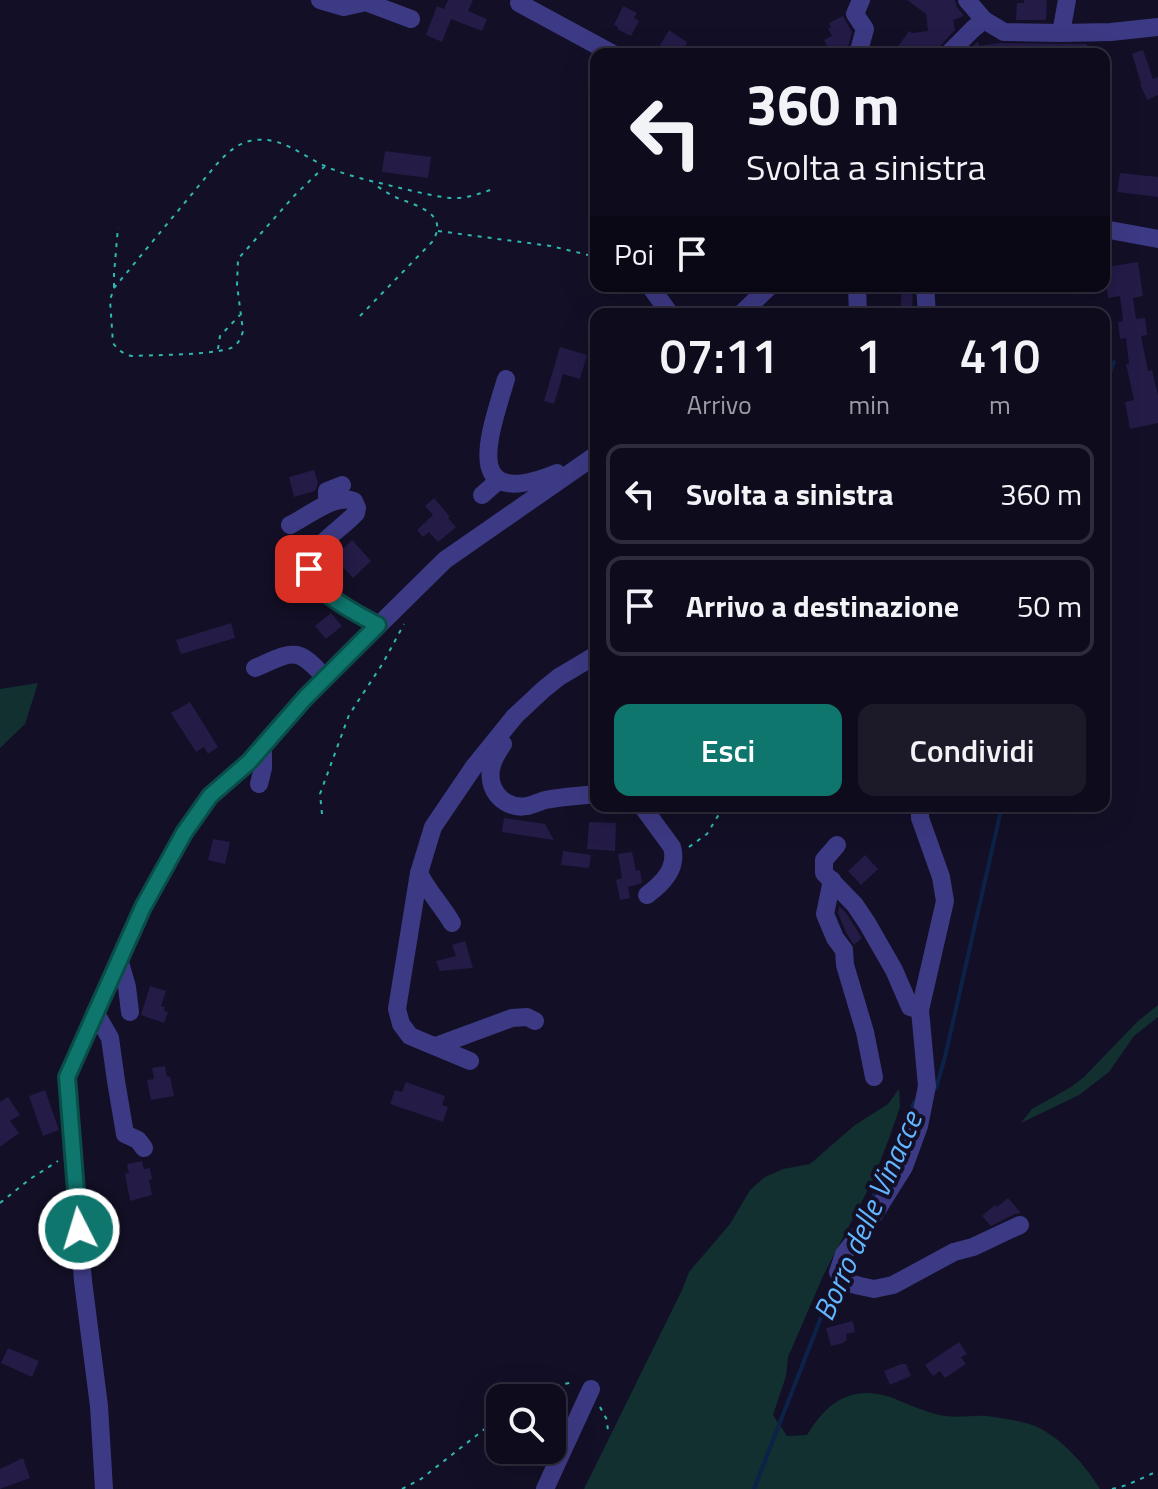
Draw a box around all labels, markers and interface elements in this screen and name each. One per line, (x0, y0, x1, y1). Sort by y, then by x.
text: 360 m (746, 62, 899, 147)
icon: left (614, 80, 718, 184)
text: Svolta a sinistra (746, 139, 986, 194)
text: Poi (614, 231, 654, 277)
icon: arrive (670, 232, 714, 276)
text: 07:11 (660, 319, 779, 392)
text: 1 (856, 319, 883, 392)
text: 410 (960, 319, 1040, 392)
text: Arrivo (687, 385, 752, 424)
text: min (848, 385, 890, 424)
text: m (989, 385, 1011, 424)
text: Svolta a sinistra (686, 471, 894, 517)
text: 360 m (1000, 471, 1082, 517)
icon: left (618, 472, 662, 516)
pin (275, 535, 343, 603)
icon: arrive (287, 547, 331, 591)
text: Arrivo a destinazione (686, 583, 959, 629)
text: 50 m (1017, 583, 1082, 629)
icon: arrive (618, 584, 662, 628)
button: Esci (614, 704, 842, 796)
button: Condividi (858, 704, 1086, 796)
water label: Borro delle Vinacce (800, 1102, 935, 1328)
position arrow (37, 1187, 121, 1271)
map controls (486, 1384, 566, 1464)
button: search (486, 1384, 566, 1464)

